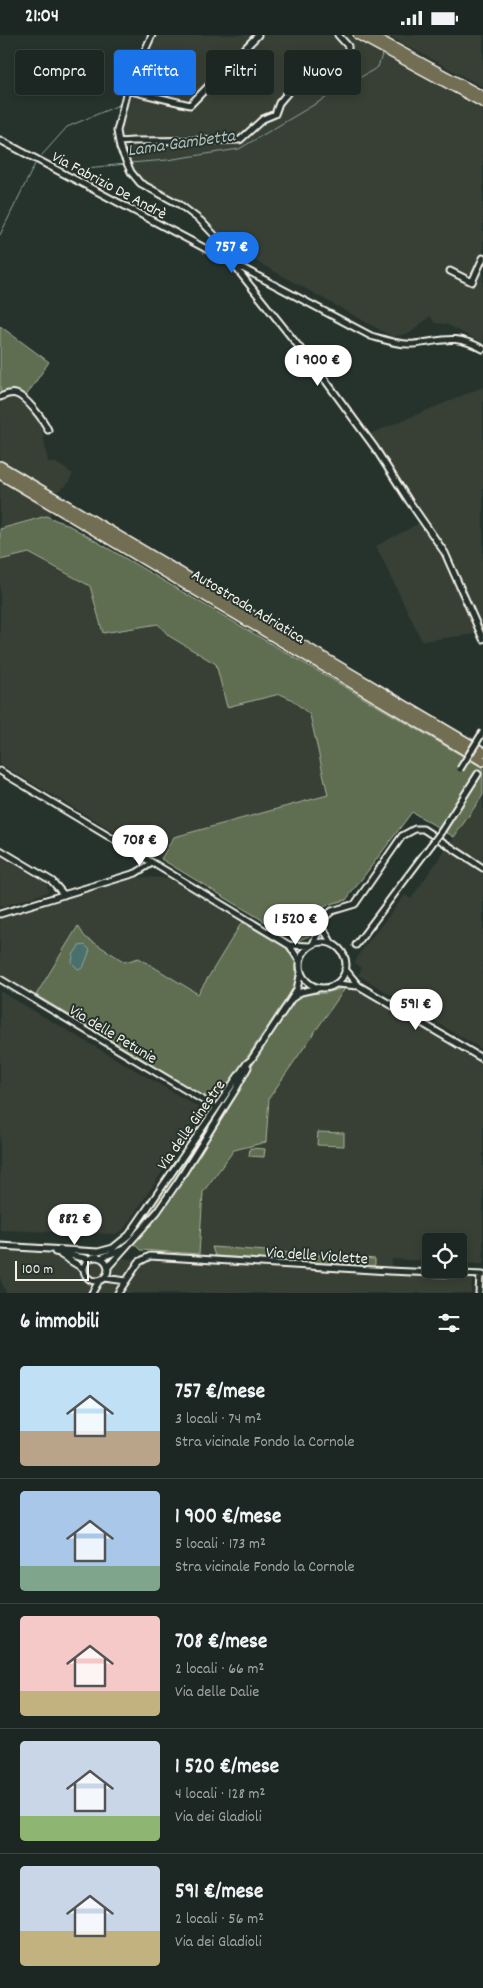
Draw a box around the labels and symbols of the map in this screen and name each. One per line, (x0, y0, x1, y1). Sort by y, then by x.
water label: Lama Gambetta (126, 124, 238, 164)
street label: Via Fabrizio De Andrè (47, 146, 171, 226)
pin: 757 € (197, 231, 267, 274)
pin: 1 900 € (272, 345, 364, 387)
street label: Autostrada Adriatica (187, 564, 309, 650)
pin: 708 € (105, 825, 175, 867)
pin: 1 520 € (250, 903, 342, 946)
pin: 591 € (381, 989, 451, 1031)
street label: Via delle Petunie (64, 1000, 161, 1071)
street label: Via delle Ginestre (152, 1076, 232, 1175)
pin: 882 € (40, 1203, 110, 1246)
street label: Via delle Violette (265, 1241, 369, 1272)
scale bar (15, 1258, 89, 1281)

